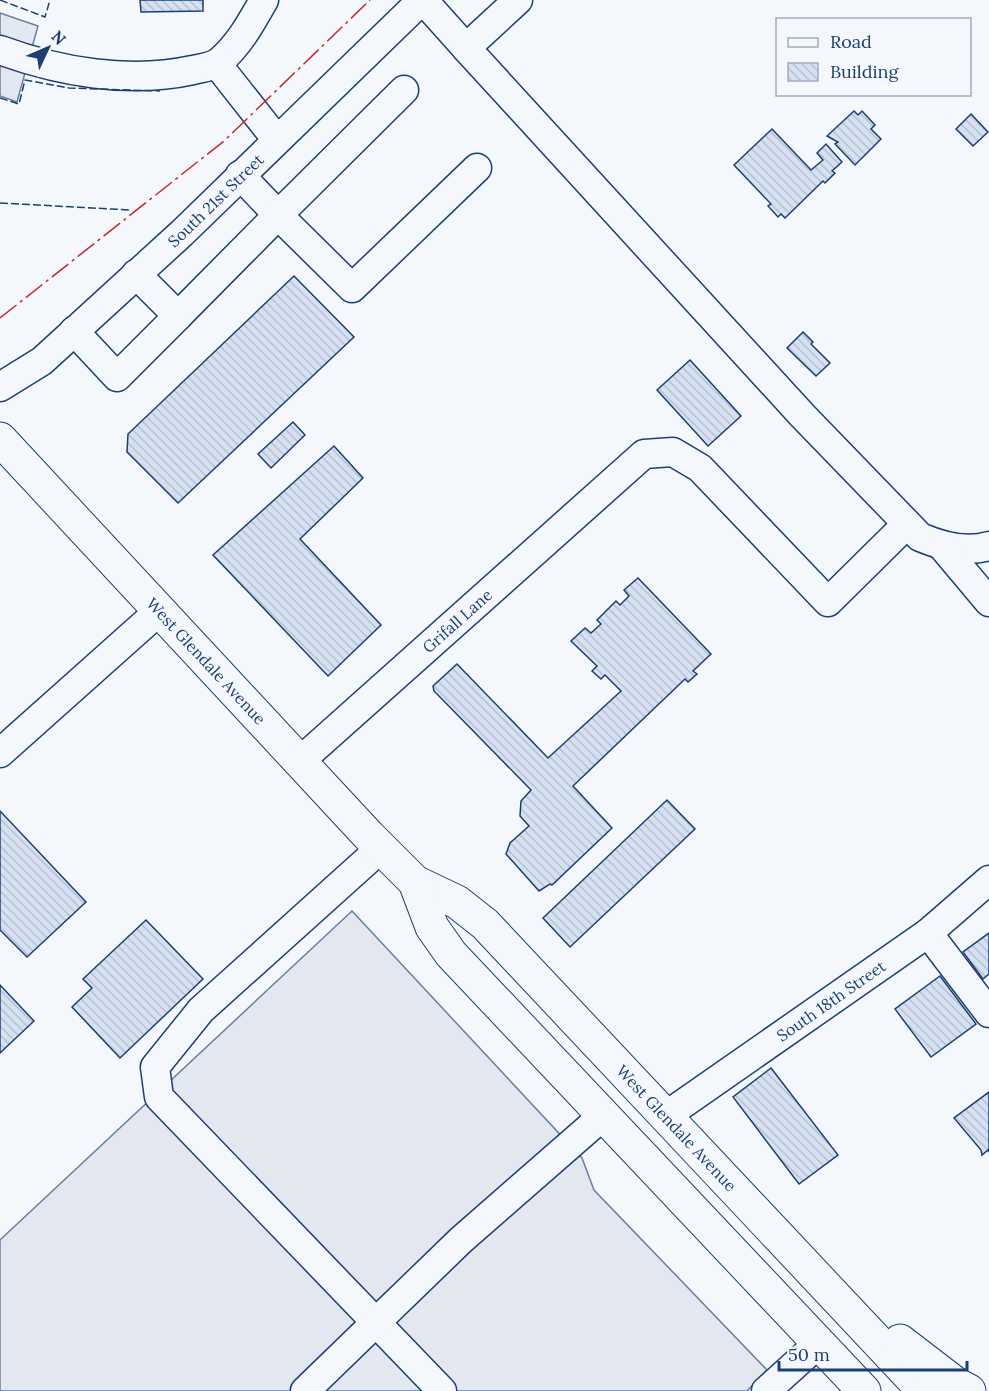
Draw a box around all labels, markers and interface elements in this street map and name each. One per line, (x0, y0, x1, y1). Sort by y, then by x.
north arrow (18, 18, 78, 78)
legend (776, 18, 971, 96)
text: N (47, 26, 70, 49)
text: Road (830, 30, 872, 53)
text: Building (830, 60, 900, 83)
street label: South 21st Street (163, 149, 268, 251)
street label: Grifall Lane (418, 584, 496, 657)
street label: West Glendale Avenue (142, 593, 270, 729)
street label: South 18th Street (773, 955, 890, 1045)
street label: West Glendale Avenue (612, 1060, 741, 1196)
scale bar (779, 1334, 966, 1372)
text: 50 m (788, 1343, 830, 1366)

